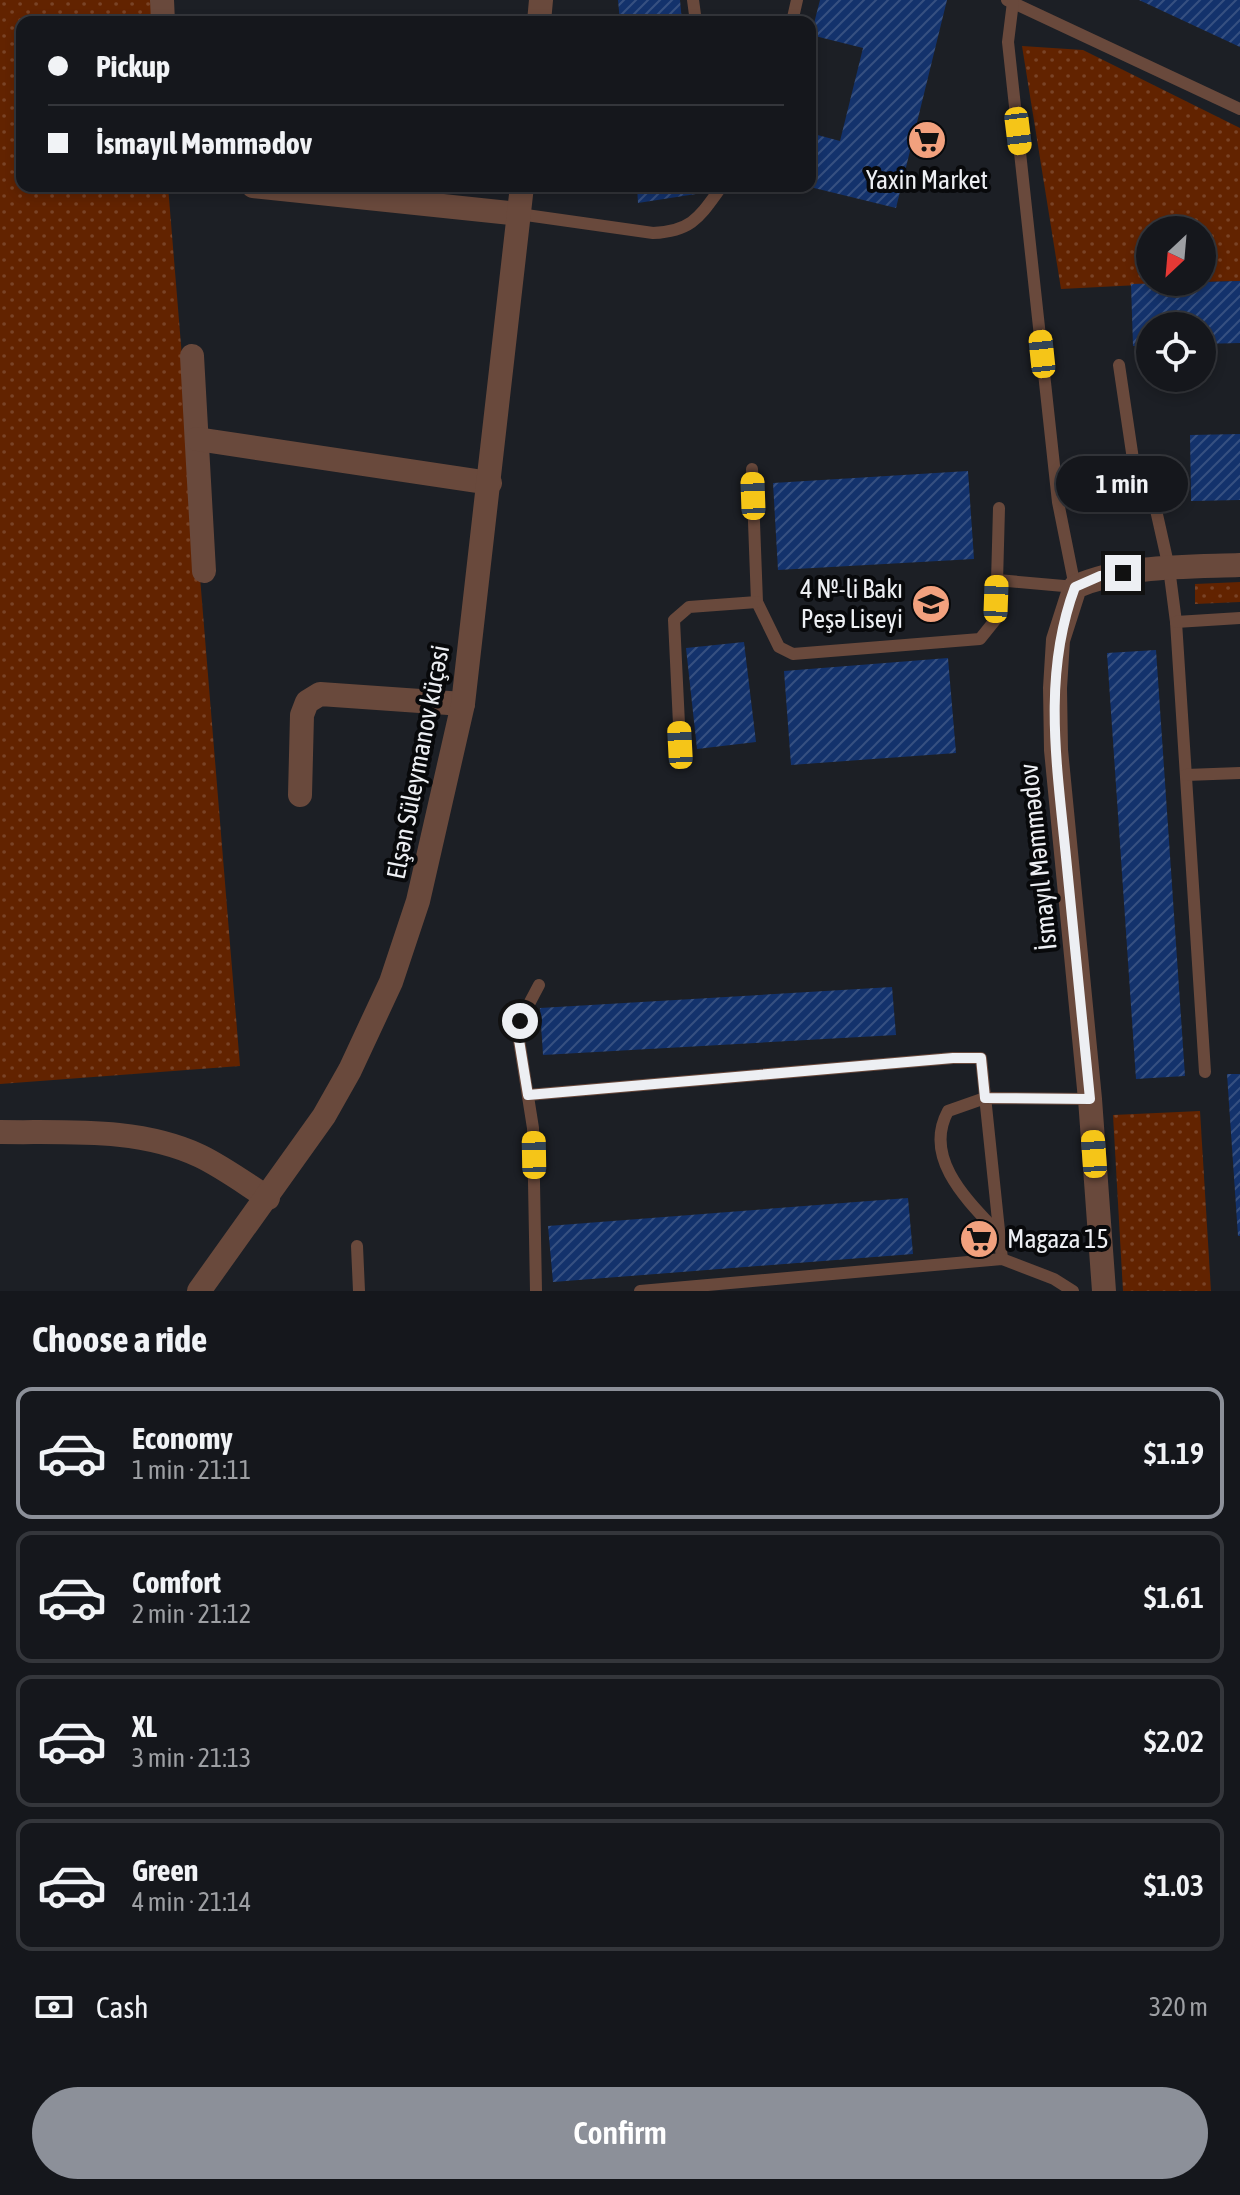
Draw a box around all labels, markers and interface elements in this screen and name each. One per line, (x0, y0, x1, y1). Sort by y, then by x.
text: Pickup (96, 49, 170, 83)
car (1003, 106, 1033, 156)
supermarket icon: Yaxin Market (906, 119, 948, 161)
text: İsmayıl Məmmədov (96, 126, 312, 160)
place label: Yaxin Market (866, 165, 988, 195)
north arrow (1136, 216, 1216, 296)
map controls (1136, 216, 1216, 392)
button: locate (1136, 312, 1216, 392)
car (1028, 329, 1056, 379)
callout: 1 min (1057, 457, 1189, 513)
text: 1 min (1095, 469, 1149, 499)
car (740, 472, 766, 520)
route end (1105, 555, 1141, 591)
place label: 4 №-li Bakı Peşə Liseyi (800, 574, 903, 634)
car (983, 575, 1009, 623)
school or university icon: 4 №-li Bakı Peşə Liseyi (910, 583, 952, 625)
street label: Elşən Süleymanov küçəsi (381, 642, 455, 882)
car (667, 720, 693, 770)
street label: İsmayıl Məmmədov (1013, 762, 1063, 952)
route start (502, 1003, 538, 1039)
car (1080, 1129, 1108, 1179)
car (522, 1131, 546, 1179)
supermarket icon: Magaza 15 (958, 1218, 1000, 1260)
place label: Magaza 15 (1007, 1224, 1109, 1254)
text: Choose a ride (32, 1318, 207, 1360)
icon: car (36, 1417, 108, 1489)
text: Economy (132, 1421, 233, 1455)
text: $1.19 (1144, 1436, 1204, 1470)
text: 1 min · 21:11 (132, 1455, 251, 1485)
icon: car (36, 1561, 108, 1633)
text: Comfort (132, 1565, 221, 1599)
text: $1.61 (1144, 1580, 1204, 1614)
text: 2 min · 21:12 (132, 1599, 251, 1629)
icon: car (36, 1705, 108, 1777)
text: XL (132, 1709, 157, 1743)
text: $2.02 (1144, 1724, 1204, 1758)
text: 3 min · 21:13 (132, 1743, 251, 1773)
icon: car (36, 1849, 108, 1921)
text: Green (132, 1853, 198, 1887)
text: $1.03 (1144, 1868, 1204, 1902)
text: 4 min · 21:14 (132, 1887, 251, 1917)
icon: cash (32, 1985, 76, 2029)
text: Cash (96, 1990, 149, 2024)
text: 320 m (1149, 1992, 1208, 2022)
button: Confirm (32, 2087, 1208, 2179)

